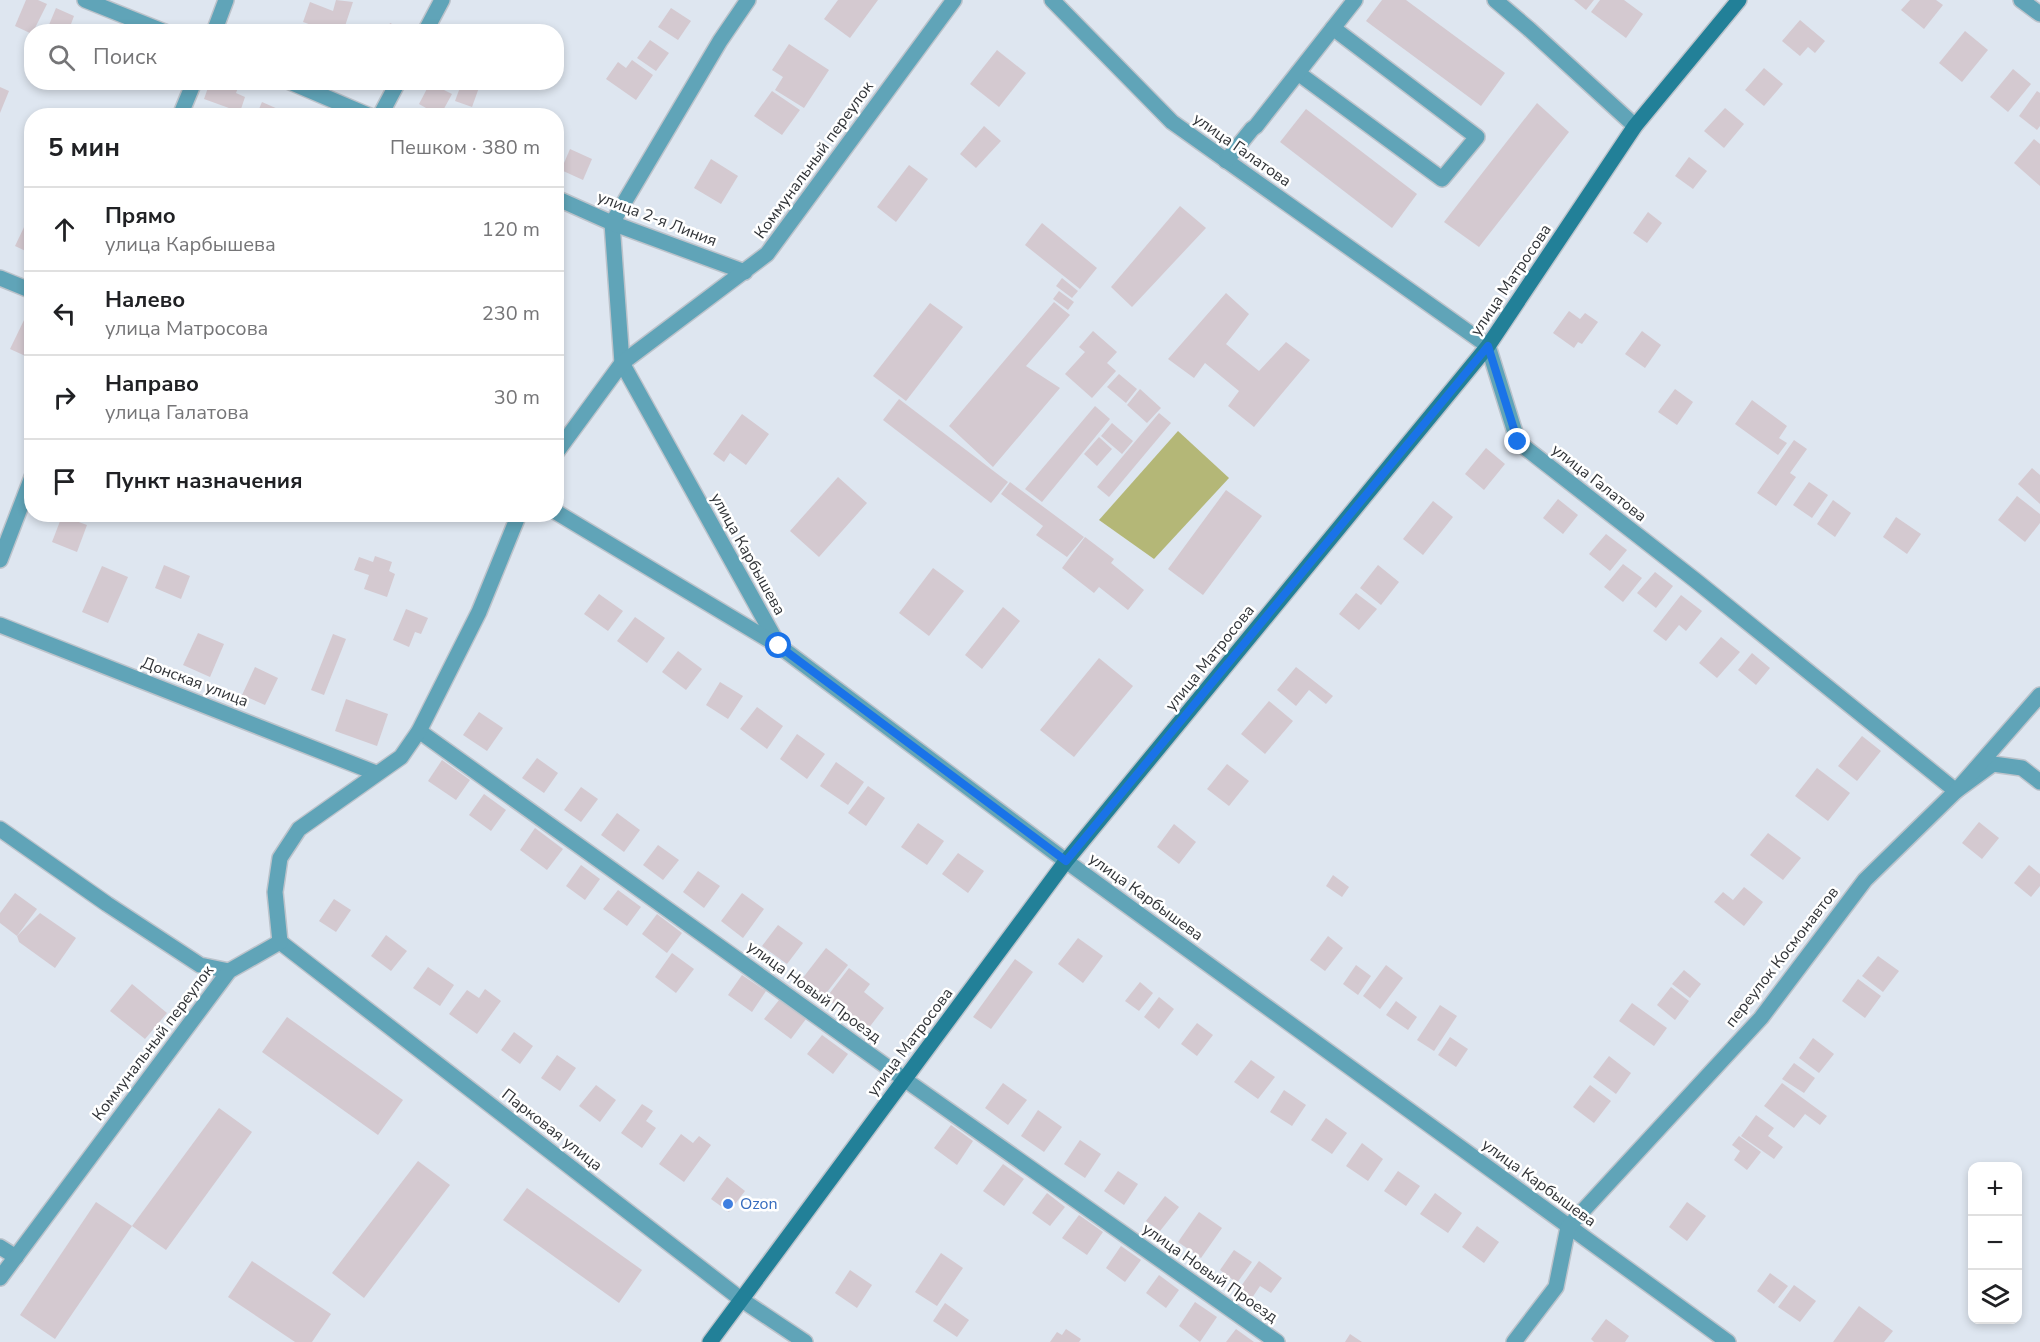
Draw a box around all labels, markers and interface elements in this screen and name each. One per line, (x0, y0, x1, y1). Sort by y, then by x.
search box (24, 24, 564, 90)
icon: search (45, 41, 78, 74)
text: Поиск (93, 42, 157, 72)
street label: Коммунальный переулок (749, 76, 879, 243)
street label: улица Галатова (1189, 108, 1295, 192)
text: 5 мин (48, 130, 120, 165)
text: Пешком · 380 m (390, 134, 540, 161)
street label: улица 2-я Линия (594, 186, 720, 252)
text: Прямо (105, 201, 176, 231)
icon: ahead (48, 213, 81, 246)
text: 120 m (482, 216, 540, 243)
street label: улица Матросова (1465, 220, 1557, 340)
text: улица Карбышева (105, 231, 276, 258)
text: Налево (105, 285, 185, 315)
icon: left (48, 297, 81, 330)
text: 230 m (482, 300, 540, 327)
text: улица Матросова (105, 315, 268, 342)
text: Направо (105, 369, 199, 399)
icon: right (48, 381, 81, 414)
text: 30 m (494, 384, 540, 411)
text: улица Галатова (105, 399, 249, 426)
route end (1504, 428, 1530, 454)
street label: улица Галатова (1547, 439, 1651, 527)
icon: arrive (48, 465, 81, 498)
text: Пункт назначения (105, 466, 303, 496)
street label: улица Карбышева (705, 489, 791, 619)
street label: улица Матросова (1160, 600, 1260, 716)
route start (765, 632, 791, 658)
street label: Донская улица (138, 652, 252, 712)
street label: улица Карбышева (1084, 848, 1208, 946)
street label: переулок Космонавтов (1720, 882, 1844, 1032)
street label: улица Новый Проезд (743, 936, 886, 1048)
street label: Коммунальный переулок (87, 960, 219, 1125)
street label: улица Матросова (862, 983, 958, 1101)
street label: Парковая улица (497, 1084, 607, 1176)
street label: улица Карбышева (1477, 1134, 1601, 1232)
map controls (1968, 1162, 2022, 1324)
button: + (1968, 1162, 2022, 1216)
place label: Ozon (740, 1193, 778, 1215)
marker: Ozon (721, 1197, 735, 1211)
button: − (1968, 1216, 2022, 1270)
street label: улица Новый Проезд (1138, 1218, 1283, 1328)
button: layers (1968, 1270, 2022, 1324)

